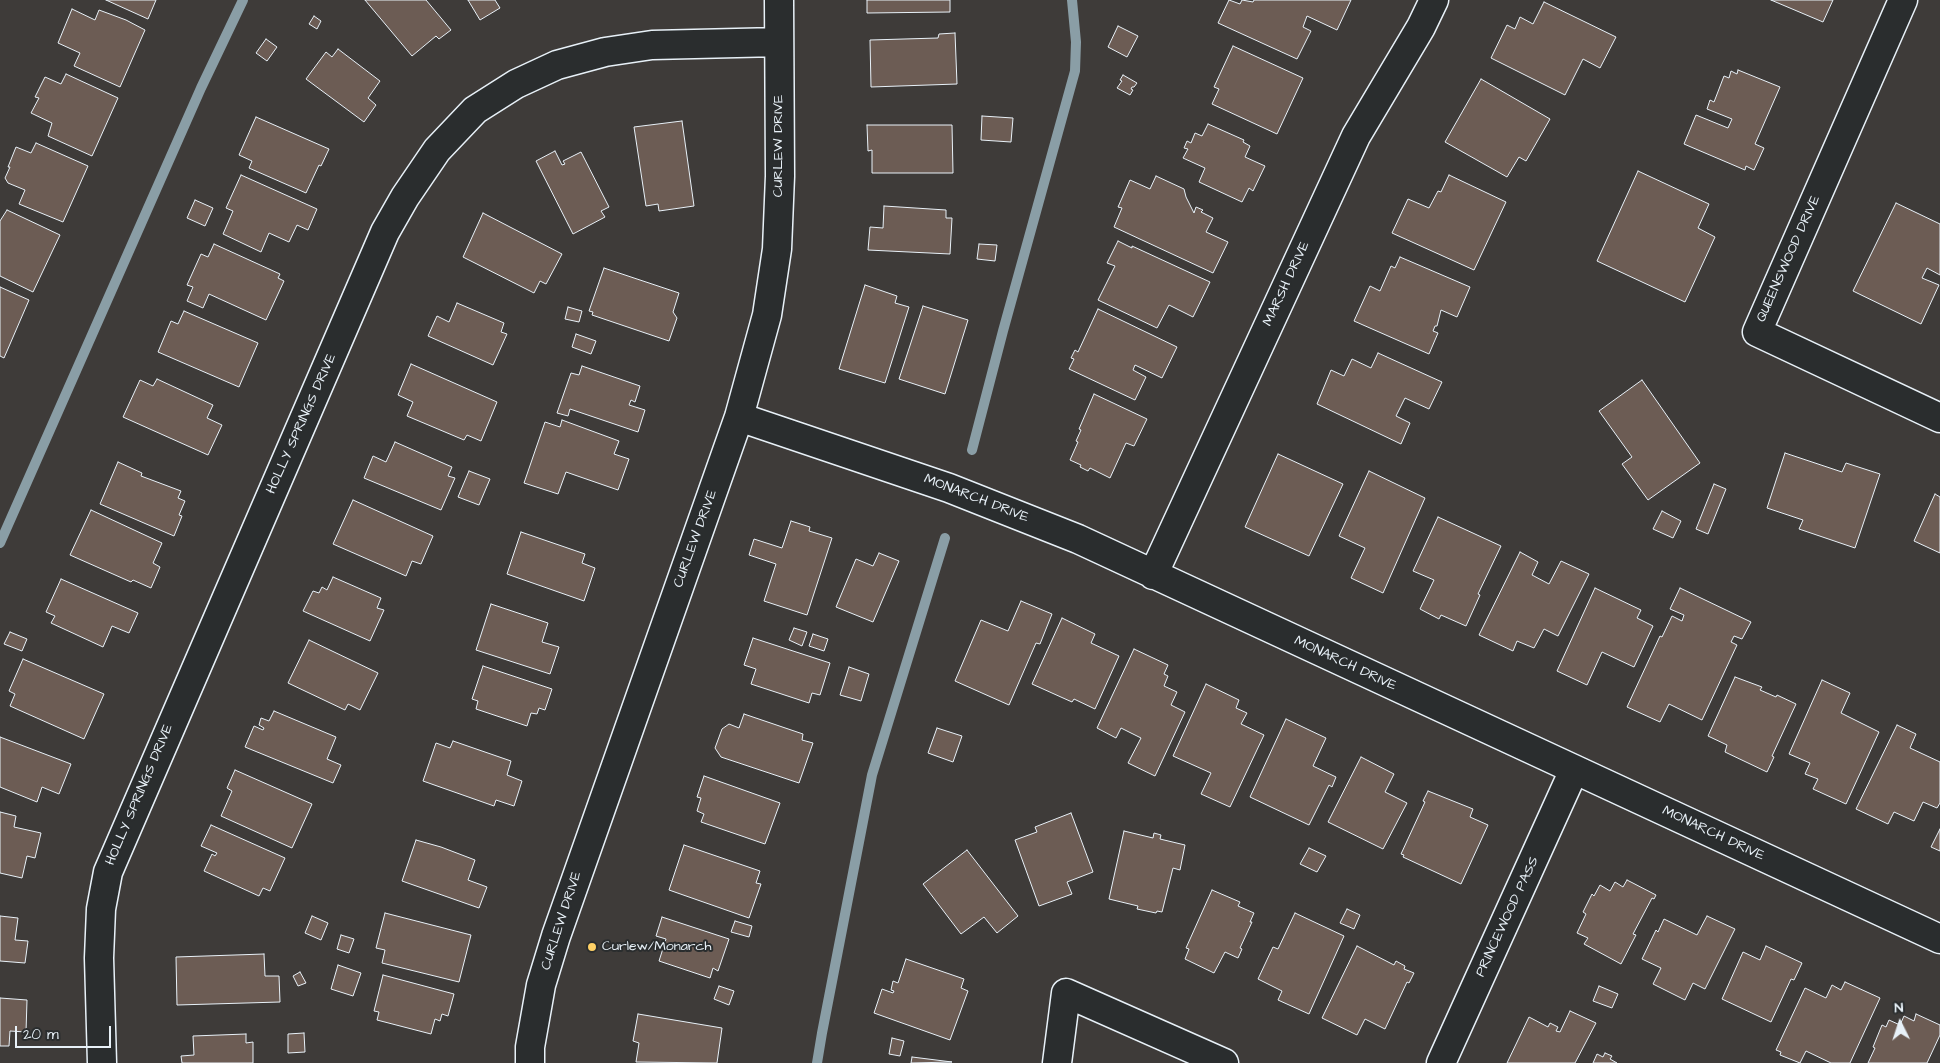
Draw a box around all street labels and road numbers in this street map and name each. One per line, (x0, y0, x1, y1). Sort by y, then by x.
street label: CURLEW DRIVE (771, 95, 787, 197)
street label: QUEENSWOOD DRIVE (1753, 193, 1825, 325)
street label: MARSH DRIVE (1260, 239, 1314, 329)
street label: HOLLY SPRINGS DRIVE (263, 351, 341, 497)
street label: MONARCH DRIVE (921, 471, 1031, 527)
street label: CURLEW DRIVE (671, 488, 721, 590)
street label: MONARCH DRIVE (1291, 633, 1399, 695)
street label: HOLLY SPRINGS DRIVE (103, 722, 177, 868)
street label: MONARCH DRIVE (1659, 803, 1767, 865)
street label: PRINCEWOOD PASS (1473, 854, 1543, 980)
street label: CURLEW DRIVE (538, 870, 586, 972)

